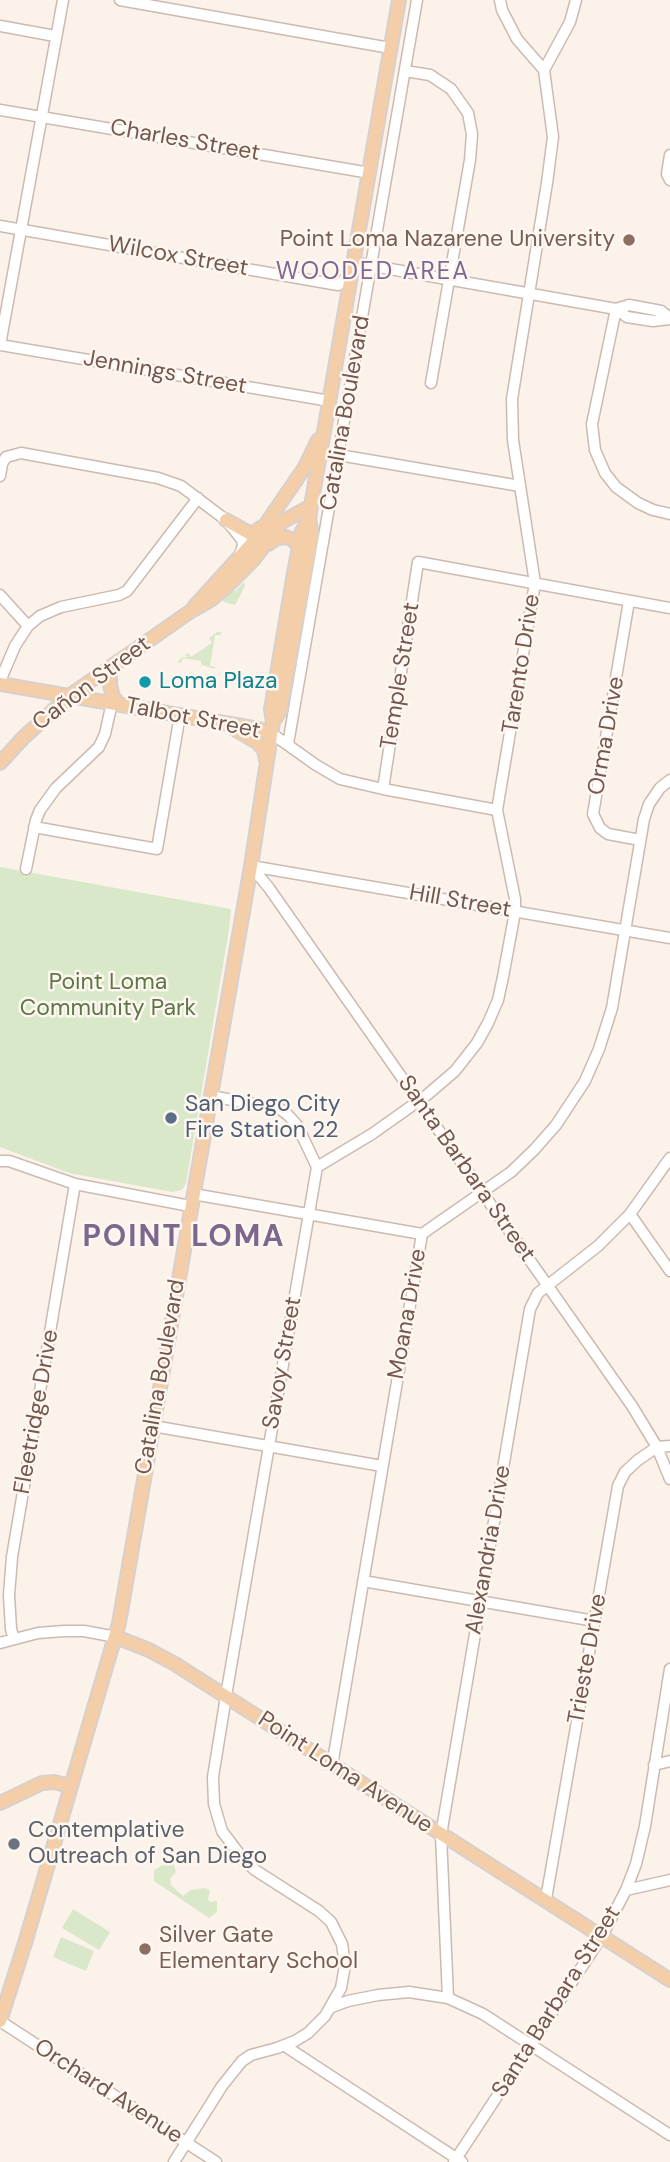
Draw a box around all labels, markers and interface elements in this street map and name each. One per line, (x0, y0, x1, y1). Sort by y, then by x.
street label: Charles Street (108, 114, 262, 168)
place label: Point Loma Nazarene University (280, 226, 615, 254)
street label: Wilcox Street (106, 231, 250, 283)
marker: Point Loma Nazarene University (621, 232, 637, 248)
district label: WOODED AREA (277, 259, 469, 287)
street label: Catalina Boulevard (315, 313, 377, 513)
street label: Jennings Street (81, 345, 249, 401)
street label: Tarento Drive (497, 592, 547, 736)
street label: Temple Street (376, 601, 426, 751)
street label: Cañon Street (28, 631, 156, 737)
place label: Loma Plaza (159, 668, 277, 696)
marker: Loma Plaza (137, 674, 153, 690)
street label: Orma Drive (583, 675, 631, 797)
street label: Talbot Street (123, 692, 263, 746)
street label: Hill Street (407, 879, 513, 925)
park label: Point Loma Community Park (20, 969, 196, 1023)
street label: Santa Barbara Street (391, 1071, 541, 1267)
place label: San Diego City Fire Station 22 (185, 1091, 340, 1145)
marker: San Diego City Fire Station 22 (163, 1110, 179, 1126)
district label: POINT LOMA (84, 1220, 284, 1256)
street label: Moana Drive (383, 1247, 433, 1381)
street label: Catalina Boulevard (130, 1277, 192, 1477)
street label: Savoy Street (258, 1295, 308, 1431)
street label: Fleetridge Drive (9, 1328, 65, 1496)
street label: Alexandria Drive (461, 1463, 517, 1637)
street label: Trieste Drive (563, 1592, 613, 1726)
street label: Point Loma Avenue (252, 1706, 438, 1840)
place label: Contemplative Outreach of San Diego (28, 1817, 267, 1871)
marker: Contemplative Outreach of San Diego (6, 1836, 22, 1852)
street label: Santa Barbara Street (487, 1901, 627, 2103)
place label: Silver Gate Elementary School (159, 1922, 358, 1976)
marker: Silver Gate Elementary School (137, 1941, 153, 1957)
street label: Orchard Avenue (29, 2034, 187, 2150)

